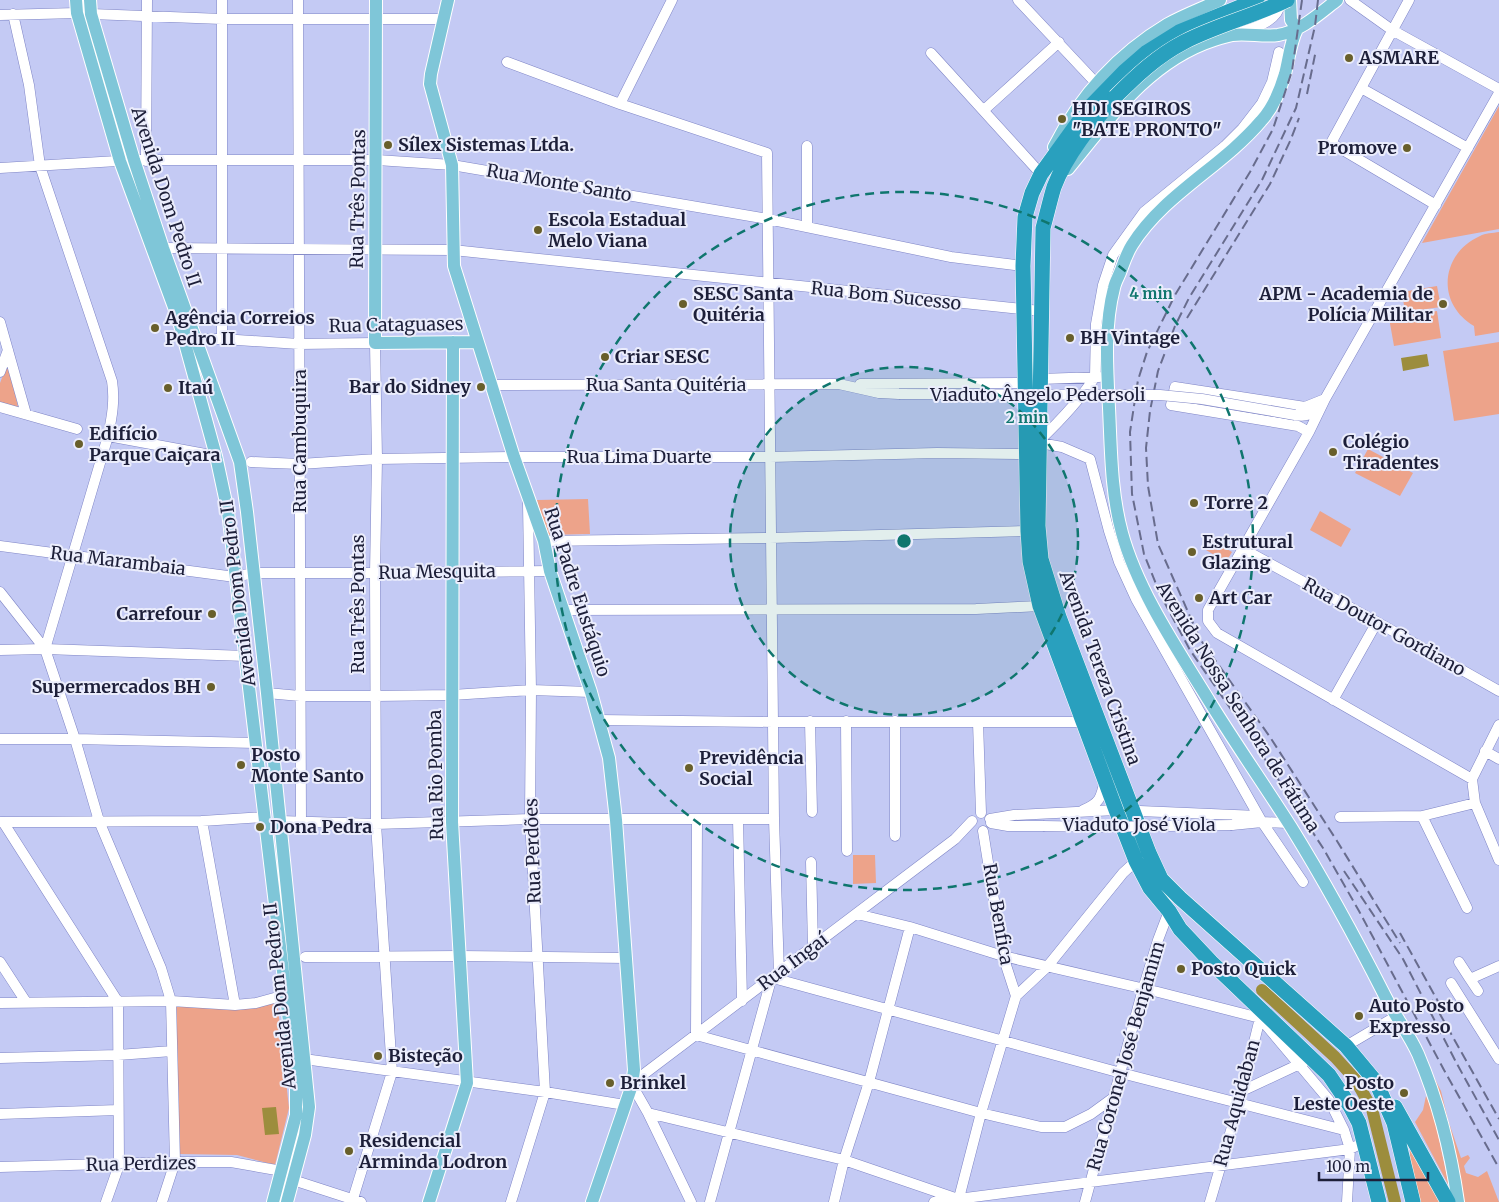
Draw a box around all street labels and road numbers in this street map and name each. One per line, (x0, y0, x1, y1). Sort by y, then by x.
street label: Avenida Dom Pedro II (126, 103, 206, 290)
street label: Rua Três Pontas (345, 129, 370, 269)
street label: Rua Monte Santo (485, 158, 634, 207)
street label: Rua Bom Sucesso (810, 276, 962, 315)
street label: Rua Cataguases (328, 312, 464, 337)
street label: Rua Cambuquira (288, 369, 311, 513)
street label: Rua Santa Quitéria (586, 373, 747, 396)
street label: Viaduto Ângelo Pedersoli (929, 383, 1146, 406)
street label: Rua Lima Duarte (566, 445, 712, 468)
street label: Avenida Dom Pedro II (215, 498, 260, 689)
street label: Rua Padre Eustáquio (539, 504, 616, 680)
street label: Rua Três Pontas (346, 534, 369, 674)
street label: Rua Marambaia (49, 541, 187, 580)
street label: Rua Mesquita (378, 559, 496, 584)
street label: Avenida Tereza Cristina (1054, 567, 1146, 768)
street label: Rua Doutor Gordiano (1299, 572, 1470, 681)
street label: Avenida Nossa Senhora de Fátima (1151, 576, 1325, 837)
street label: Rua Rio Pomba (423, 709, 448, 840)
street label: Rua Perdões (519, 797, 546, 904)
street label: Viaduto José Viola (1061, 813, 1216, 836)
street label: Rua Benfica (978, 861, 1019, 967)
street label: Avenida Dom Pedro II (258, 901, 301, 1092)
street label: Rua Ingaí (753, 927, 833, 995)
street label: Rua Coronel José Benjamim (1082, 938, 1169, 1173)
street label: Rua Aquidaban (1208, 1037, 1265, 1169)
street label: Rua Perdizes (86, 1151, 197, 1176)

